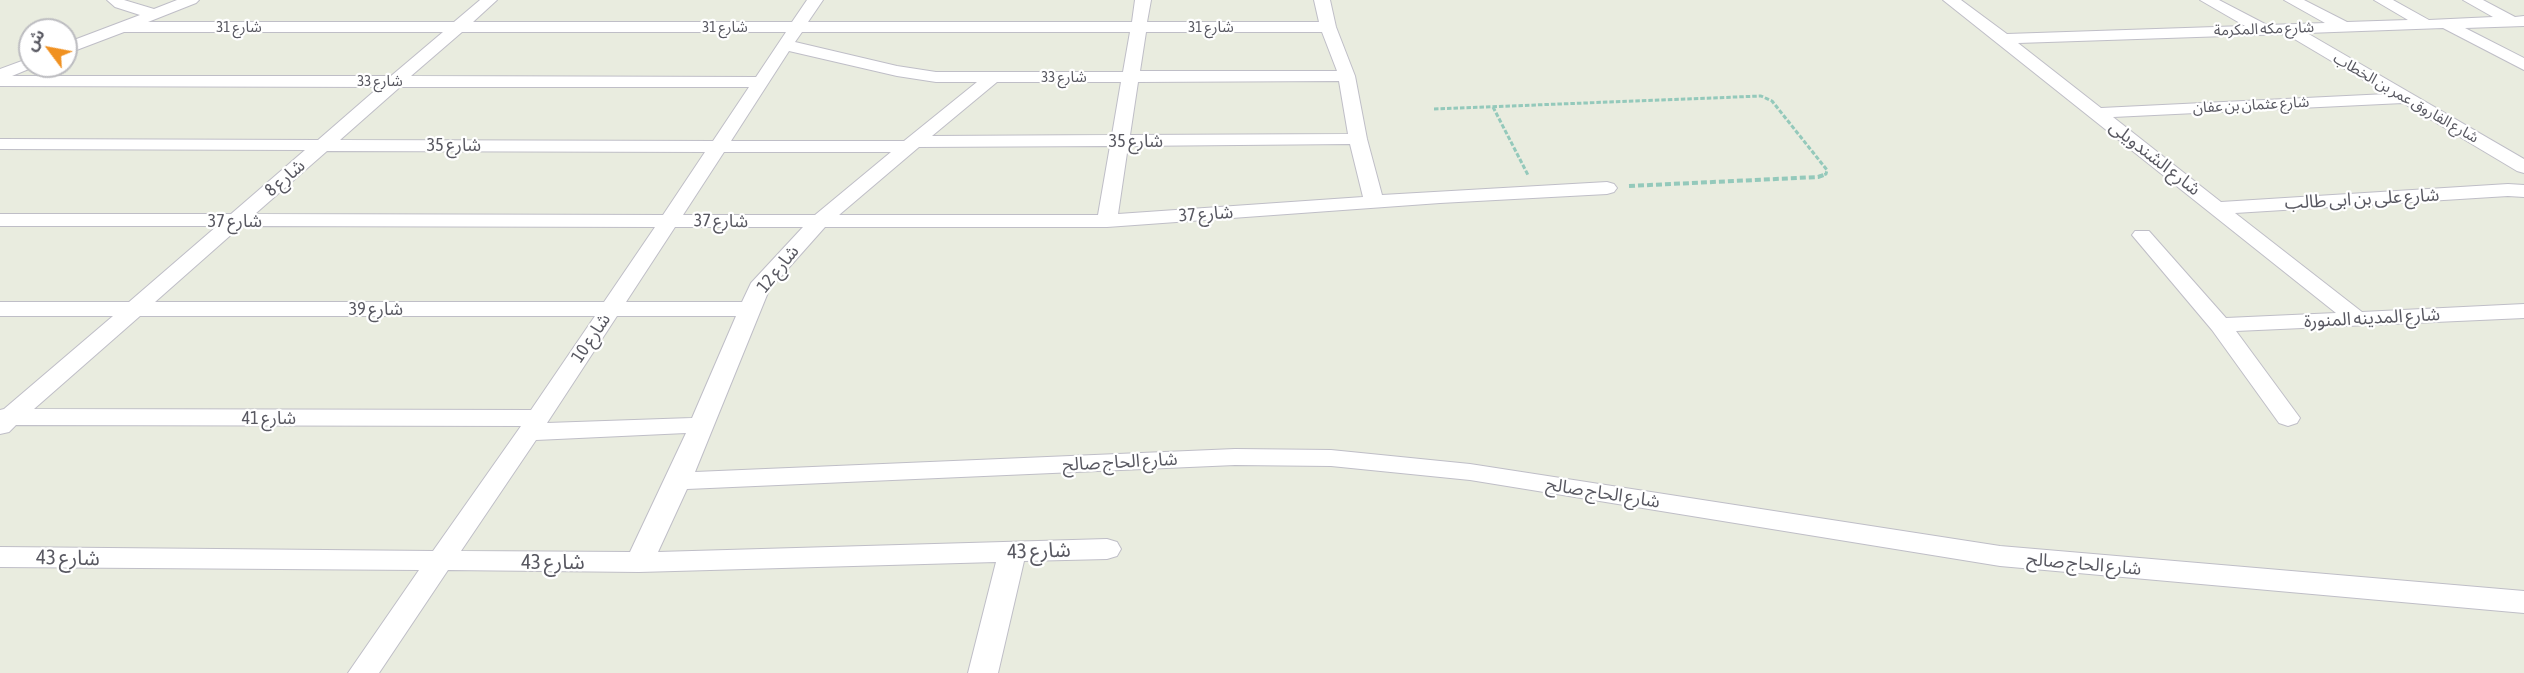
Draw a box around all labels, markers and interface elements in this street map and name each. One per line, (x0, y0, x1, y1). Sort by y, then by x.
north arrow (18, 18, 78, 78)
street label: شارع 31 (216, 18, 262, 36)
street label: شارع 31 (702, 18, 748, 36)
street label: شارع 31 (1188, 18, 1234, 36)
street label: شارع مكه المكرمة (2214, 18, 2314, 40)
text: ش (21, 25, 48, 54)
street label: شارع الفاروق عمر بن الخطاب (2330, 49, 2482, 147)
street label: شارع 33 (1041, 68, 1087, 86)
street label: شارع 33 (357, 72, 403, 90)
street label: شارع عثمان بن عفان (2192, 93, 2310, 117)
street label: شارع الشندويلى (2105, 116, 2205, 200)
street label: شارع 35 (1109, 130, 1163, 152)
street label: شارع 35 (427, 134, 481, 156)
street label: شارع 8 (261, 155, 309, 201)
street label: شارع على بن ابى طالب (2284, 184, 2440, 214)
street label: شارع 37 (1178, 201, 1234, 227)
street label: شارع 37 (208, 210, 262, 232)
street label: شارع 37 (694, 210, 748, 232)
street label: شارع 12 (752, 241, 804, 297)
street label: شارع 39 (349, 298, 403, 320)
street label: شارع المدينه المنورة (2303, 304, 2441, 332)
street label: شارع 10 (567, 309, 615, 367)
street label: شارع 41 (242, 407, 296, 429)
street label: شارع الحاج صالح (1062, 448, 1178, 476)
street label: شارع الحاج صالح (1544, 473, 1662, 513)
street label: شارع 43 (1007, 537, 1071, 565)
street label: شارع 43 (36, 545, 100, 571)
street label: شارع الحاج صالح (2026, 548, 2142, 580)
street label: شارع 43 (521, 549, 585, 575)

